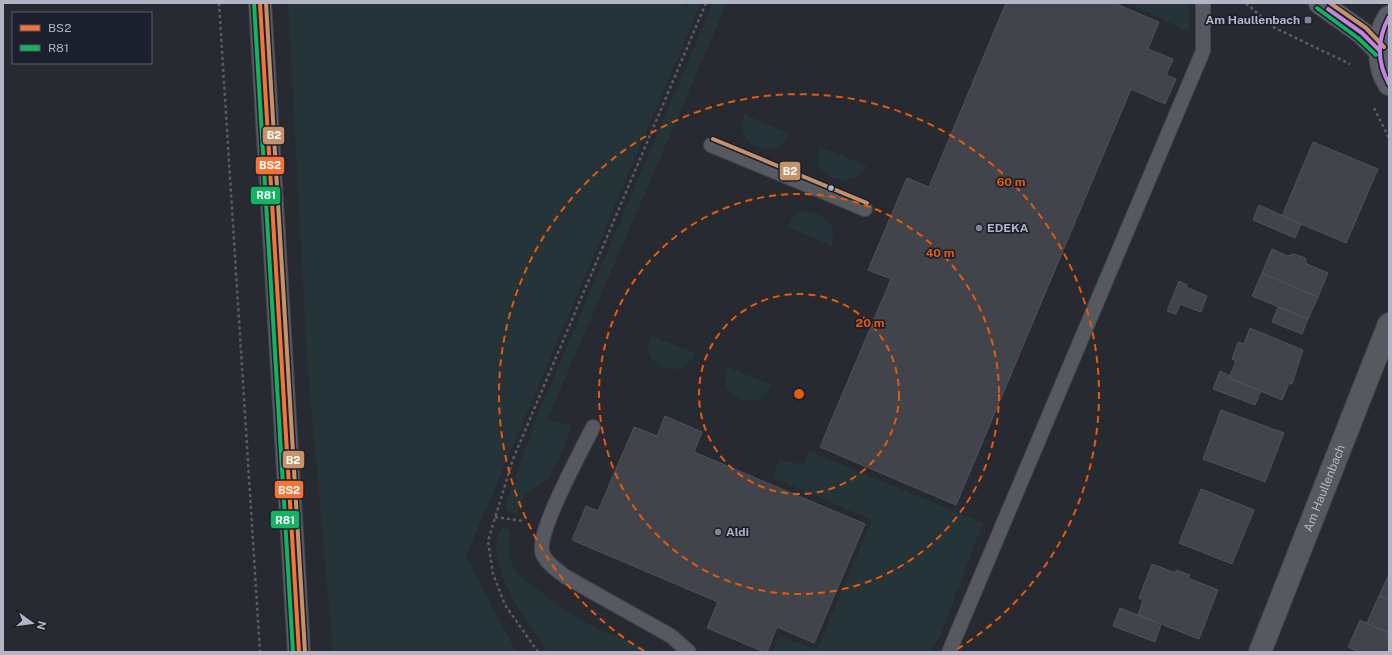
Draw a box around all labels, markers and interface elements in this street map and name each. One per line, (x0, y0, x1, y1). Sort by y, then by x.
legend (12, 12, 152, 64)
place label: Am Haullenbach (1206, 13, 1300, 27)
marker: Am Haullenbach (1303, 15, 1313, 25)
text: BS2 (48, 21, 71, 35)
text: R81 (48, 41, 69, 55)
line badge: B2 (262, 126, 285, 145)
text: B2 (267, 129, 281, 141)
line badge: BS2 (255, 156, 285, 175)
text: BS2 (259, 159, 281, 171)
line badge: B2 (779, 161, 801, 181)
text: B2 (783, 165, 797, 177)
text: 60 m (996, 175, 1026, 189)
unlabelled marker (826, 183, 836, 193)
line badge: R81 (250, 186, 281, 205)
text: R81 (256, 189, 276, 201)
place label: EDEKA (987, 221, 1029, 235)
marker: EDEKA (974, 223, 984, 233)
text: 40 m (925, 246, 955, 260)
text: 20 m (856, 316, 885, 330)
centre of rings (792, 387, 806, 401)
street label: Am Haullenbach (1301, 443, 1348, 534)
line badge: B2 (282, 450, 305, 469)
text: B2 (286, 454, 300, 466)
line badge: BS2 (274, 480, 304, 499)
text: BS2 (278, 484, 300, 496)
line badge: R81 (270, 510, 300, 529)
text: R81 (275, 514, 295, 526)
place label: Aldi (726, 525, 749, 539)
marker: Aldi (713, 527, 723, 537)
north arrow (12, 603, 52, 643)
text: N (35, 620, 49, 631)

